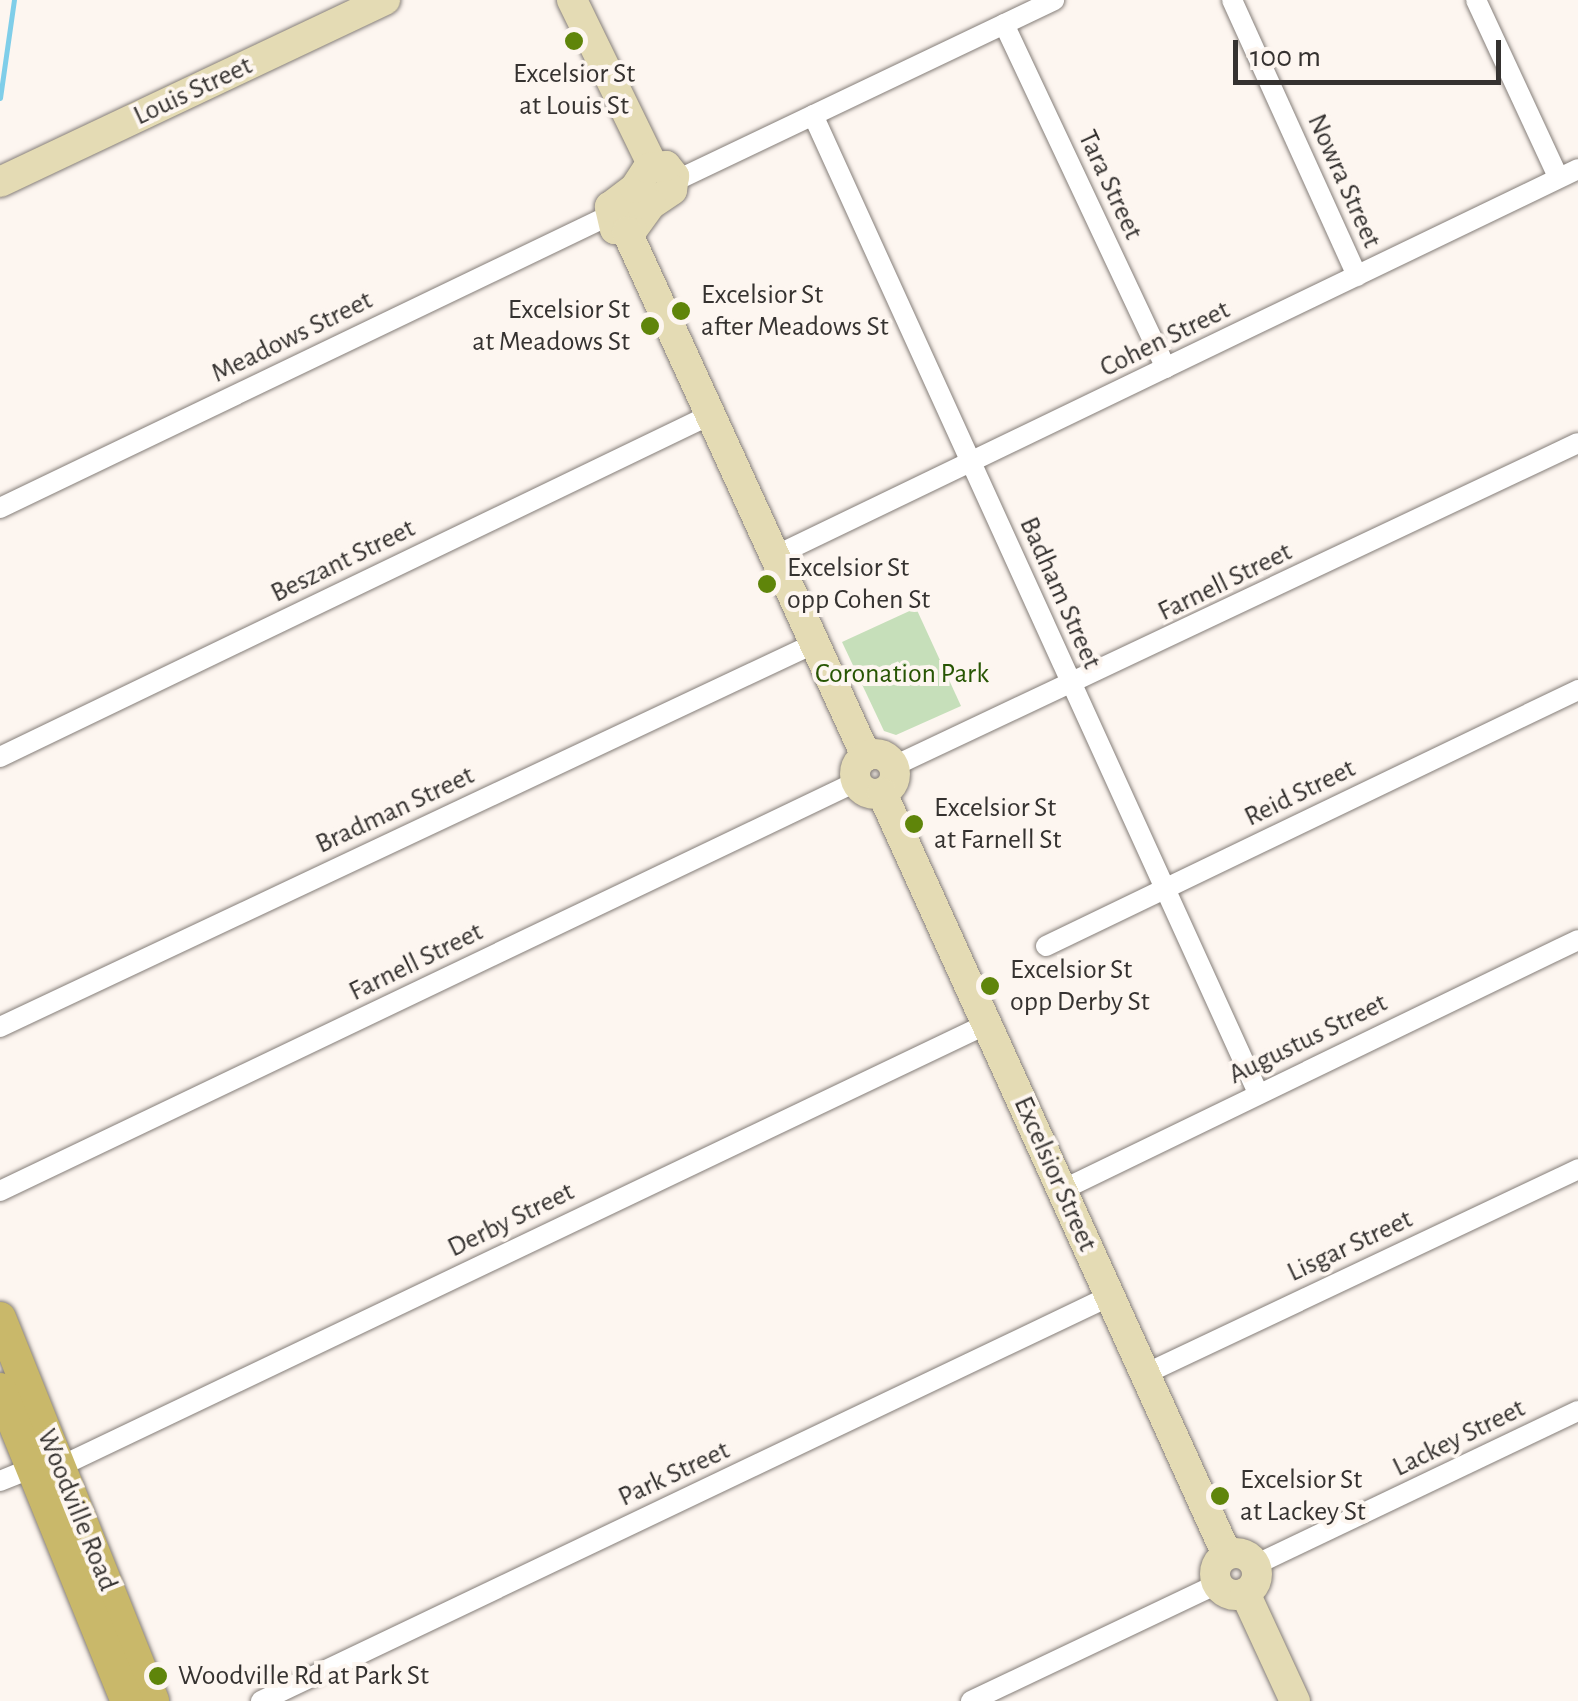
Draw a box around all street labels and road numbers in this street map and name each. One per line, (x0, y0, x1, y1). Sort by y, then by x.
street label: Louis Street (128, 49, 258, 133)
street label: Nowra Street (1300, 109, 1388, 253)
street label: Tara Street (1070, 125, 1150, 245)
street label: Meadows Street (206, 284, 378, 390)
street label: Cohen Street (1095, 293, 1235, 385)
street label: Beszant Street (265, 512, 421, 610)
street label: Badham Street (1012, 512, 1108, 674)
street label: Farnell Street (1153, 535, 1297, 629)
street label: Reid Street (1239, 752, 1361, 834)
street label: Bradman Street (310, 759, 480, 861)
street label: Farnell Street (344, 915, 488, 1009)
street label: Augustus Street (1223, 986, 1393, 1092)
street label: Excelsior Street (1006, 1091, 1104, 1257)
street label: Derby Street (442, 1175, 580, 1265)
street label: Lisgar Street (1282, 1202, 1418, 1290)
street label: Lackey Street (1387, 1392, 1531, 1484)
street label: Woodville Road (29, 1424, 125, 1596)
street label: Park Street (613, 1434, 735, 1514)

